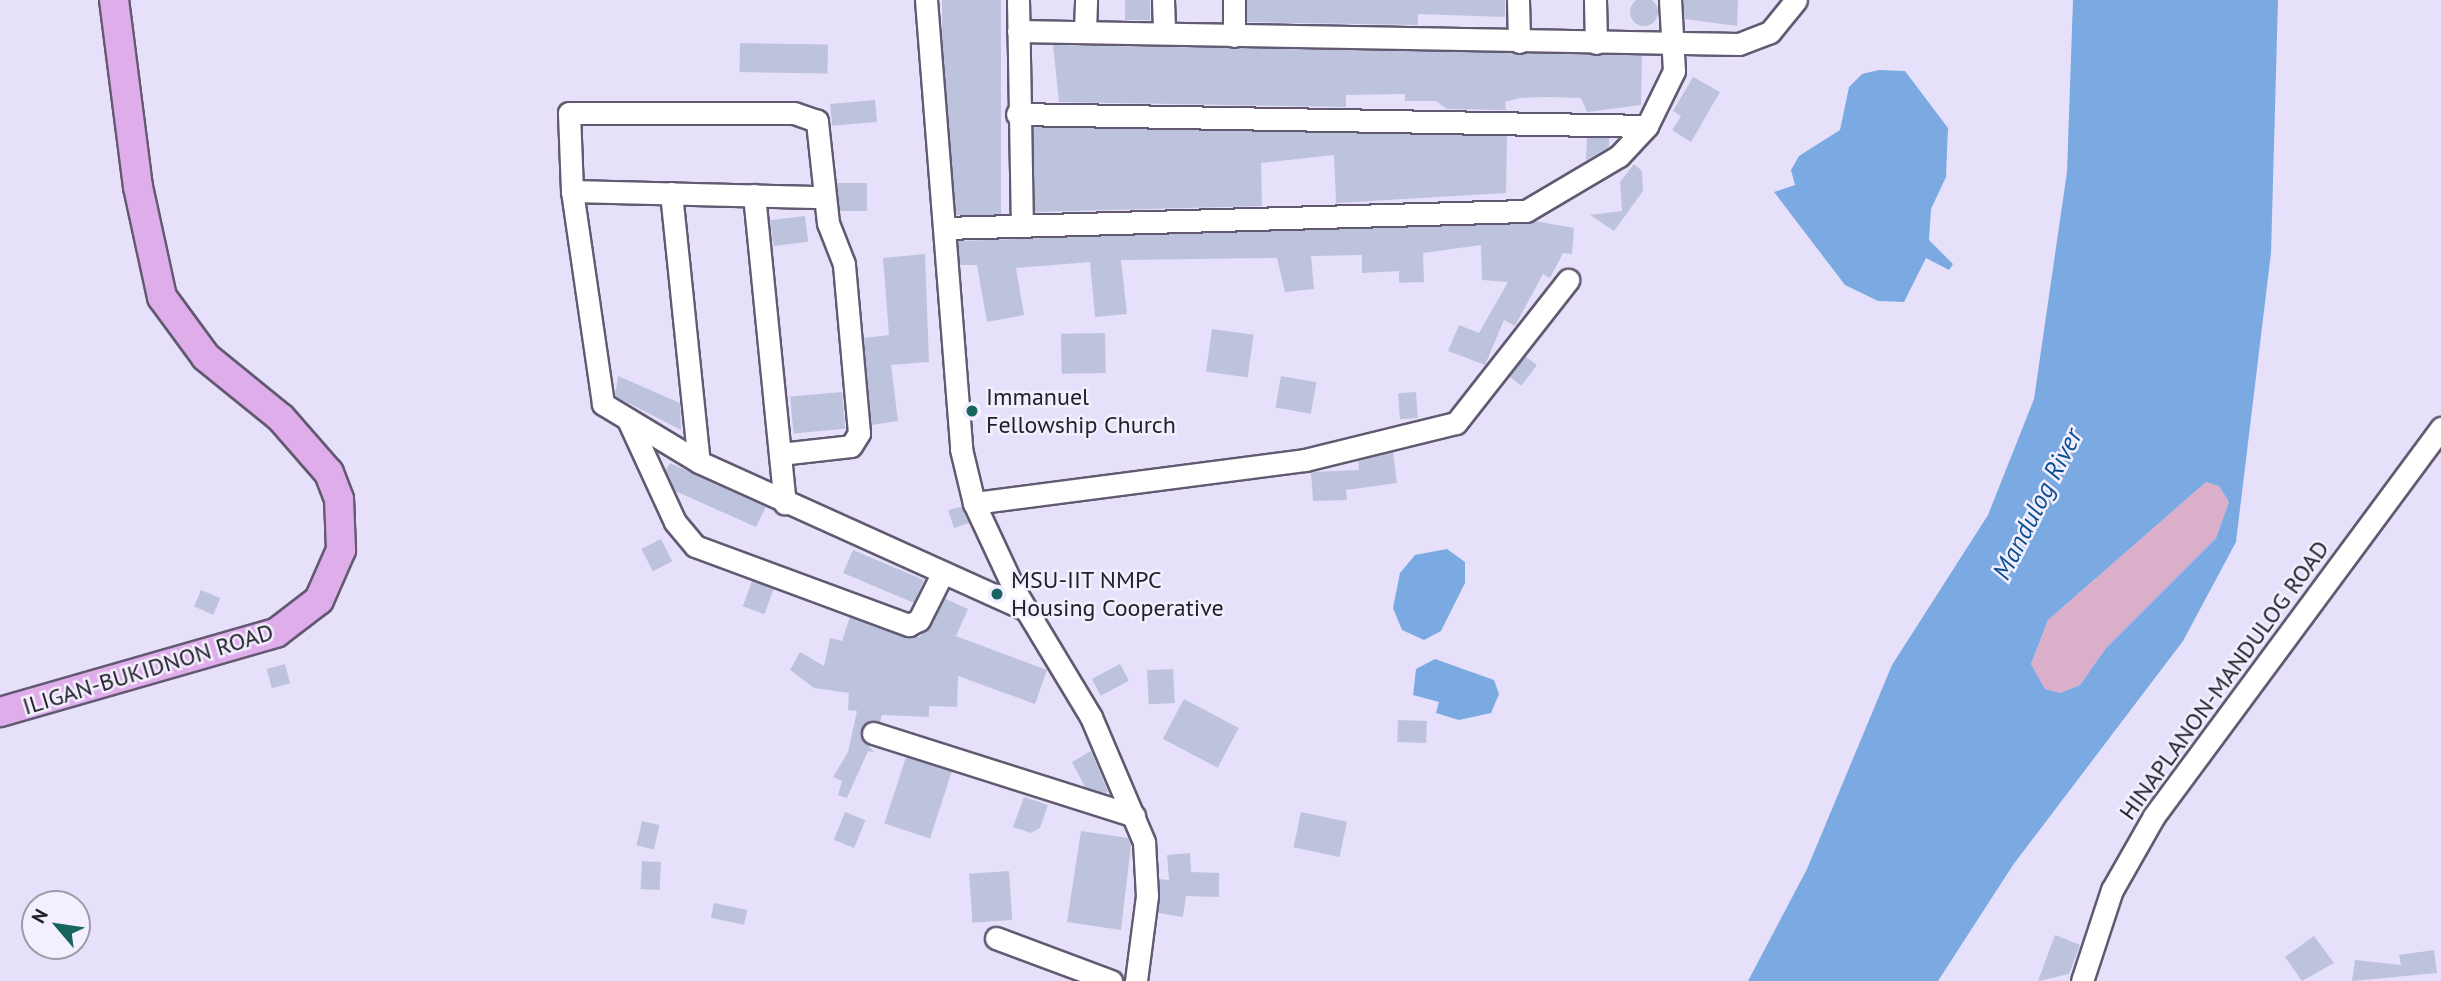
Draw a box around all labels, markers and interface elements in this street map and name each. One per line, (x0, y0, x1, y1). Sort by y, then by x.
place label: Immanuel Fellowship Church (986, 383, 1176, 439)
marker: Immanuel Fellowship Church (964, 403, 980, 419)
water label: Mandulog River (1986, 423, 2088, 585)
street label: HINAPLANON-MANDULOG ROAD (2113, 535, 2335, 825)
place label: MSU-IIT NMPC Housing Cooperative (1011, 566, 1224, 622)
marker: MSU-IIT NMPC Housing Cooperative (989, 586, 1005, 602)
street label: ILIGAN-BUKIDNON ROAD (19, 617, 277, 721)
north arrow (21, 890, 91, 960)
text: N (26, 905, 53, 927)

